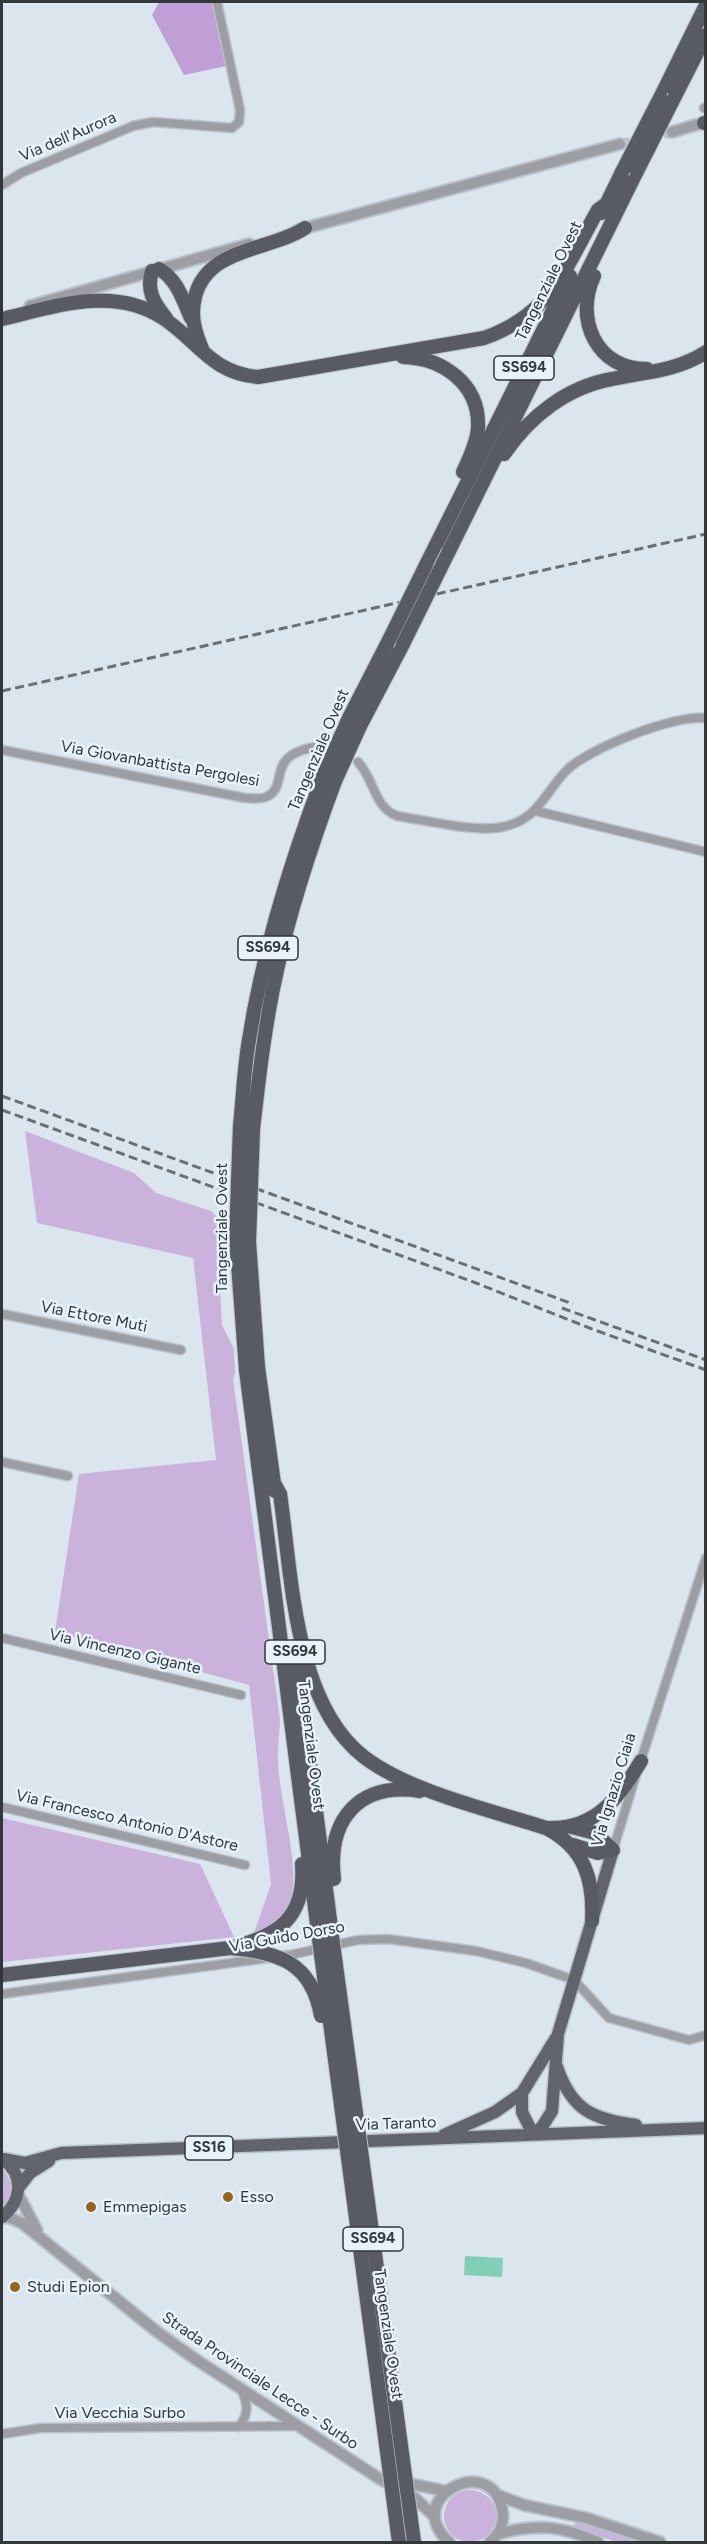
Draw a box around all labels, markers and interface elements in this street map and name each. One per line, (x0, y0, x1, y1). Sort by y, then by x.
street label: Via dell'Aurora (17, 108, 119, 166)
street label: Tangenziale Ovest (512, 218, 586, 344)
road number: SS694 (494, 356, 554, 380)
street label: Tangenziale Ovest (285, 686, 353, 814)
street label: Via Giovanbattista Pergolesi (59, 737, 261, 791)
road number: SS694 (238, 936, 298, 960)
street label: Tangenziale Ovest (212, 1163, 232, 1293)
street label: Via Ettore Muti (39, 1297, 149, 1337)
street label: Via Vincenzo Gigante (47, 1625, 203, 1679)
road number: SS694 (265, 1640, 325, 1664)
street label: Tangenziale Ovest (294, 1679, 328, 1811)
street label: Via Ignazio Ciaia (588, 1731, 640, 1849)
street label: Via Francesco Antonio D'Astore (14, 1786, 240, 1856)
street label: Via Guido Dorso (228, 1917, 346, 1957)
street label: Via Taranto (355, 2113, 437, 2135)
road number: SS16 (185, 2136, 233, 2160)
place label: Esso (240, 2187, 274, 2207)
marker: Esso (221, 2190, 235, 2204)
place label: Emmepigas (103, 2197, 187, 2217)
marker: Emmepigas (84, 2200, 98, 2214)
road number: SS694 (343, 2227, 403, 2251)
street label: Tangenziale Ovest (369, 2268, 407, 2400)
place label: Studi Epion (27, 2277, 110, 2297)
marker: Studi Epion (8, 2280, 22, 2294)
street label: Strada Provinciale Lecce - Surbo (158, 2308, 362, 2454)
street label: Via Vecchia Surbo (55, 2403, 185, 2423)

